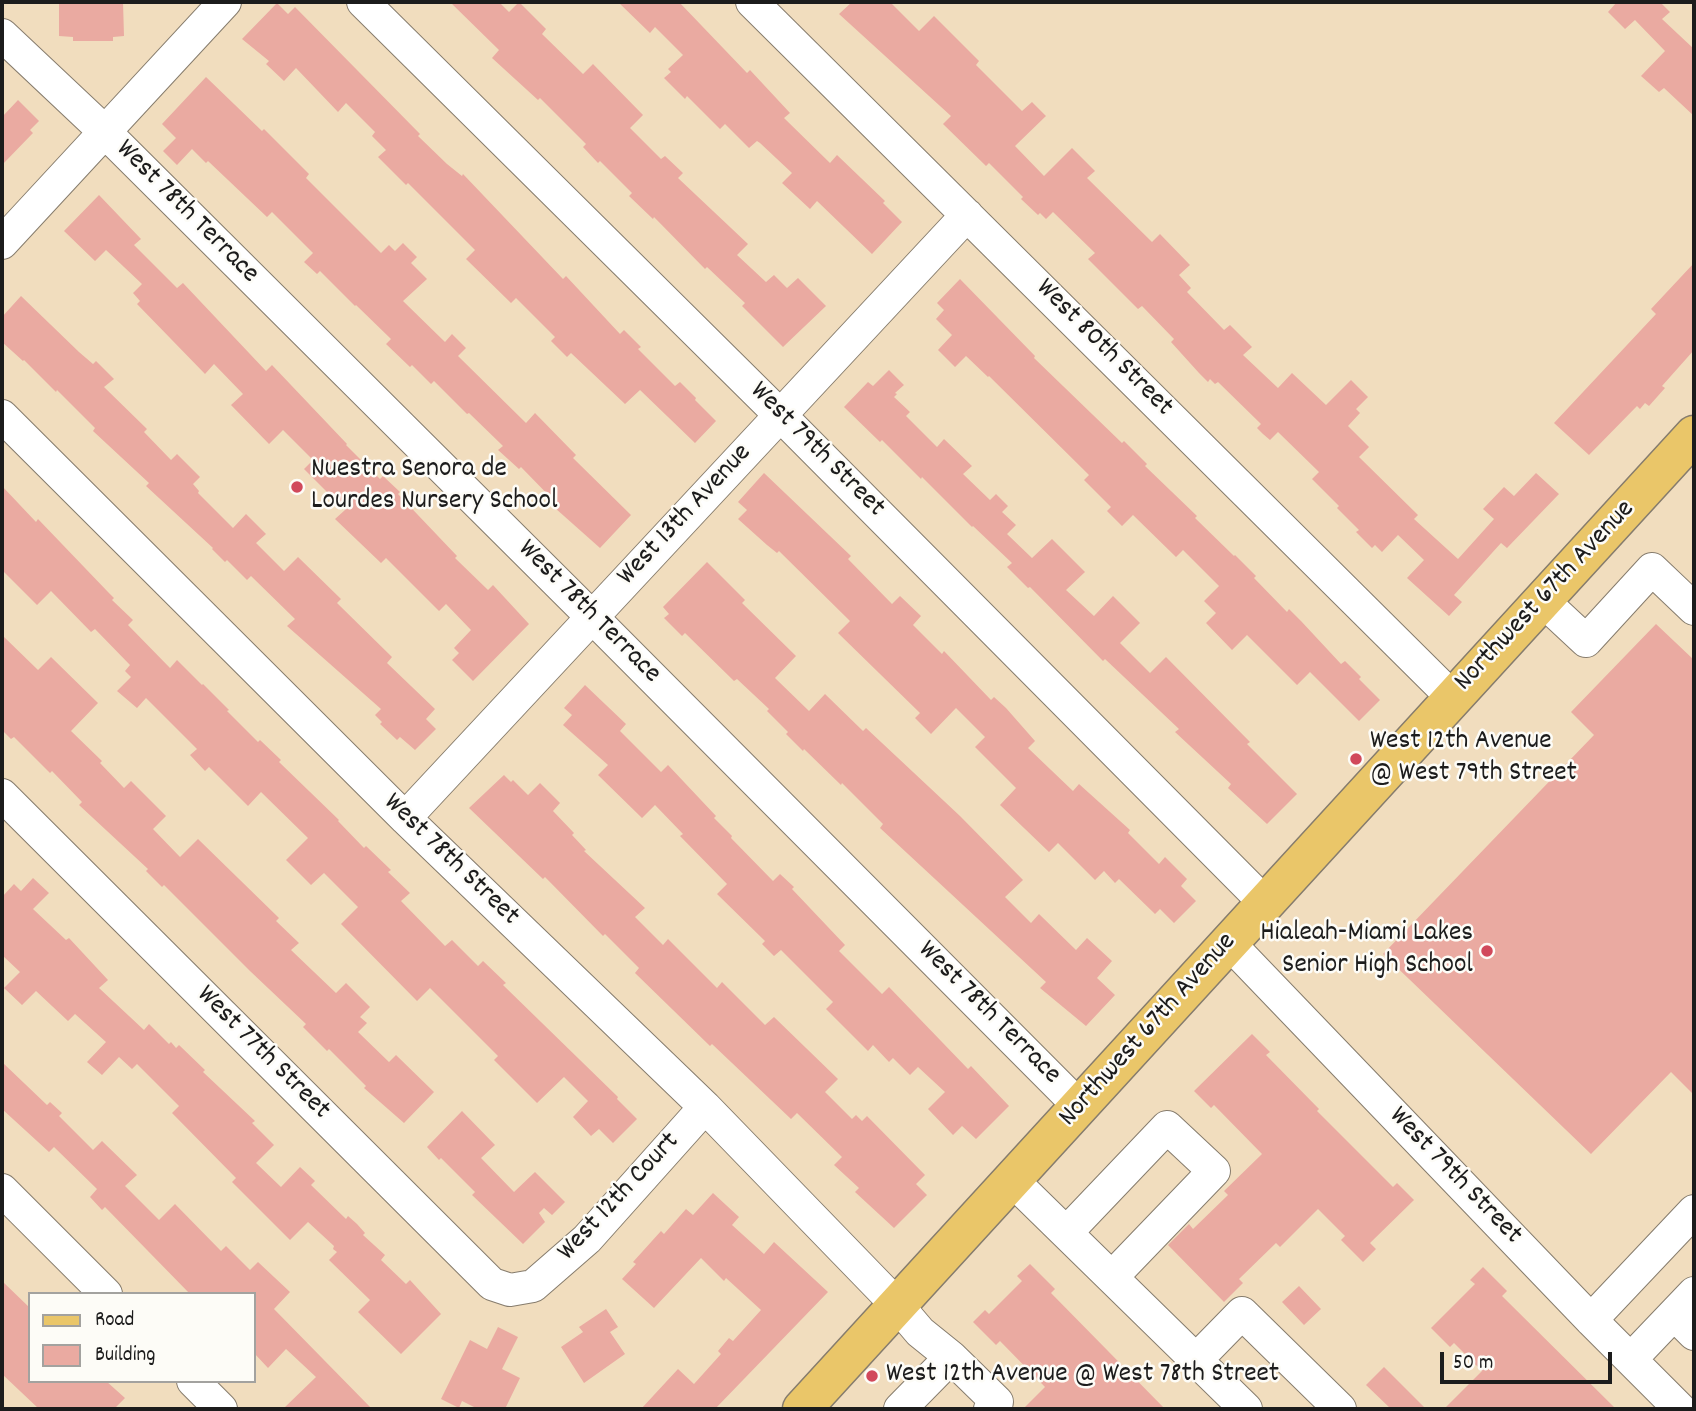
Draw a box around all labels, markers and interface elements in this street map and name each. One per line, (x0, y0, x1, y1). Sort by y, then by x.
street label: West 78th Terrace (107, 134, 265, 292)
street label: West 80th Street (1027, 273, 1179, 425)
street label: West 79th Street (741, 376, 891, 526)
street label: West 13th Avenue (612, 438, 760, 594)
place label: Nuestra Senora de Lourdes Nursery School (311, 454, 558, 520)
marker: Nuestra Senora de Lourdes Nursery School (289, 479, 305, 495)
street label: Northwest 67th Avenue (1449, 494, 1643, 700)
street label: West 78th Terrace (509, 534, 667, 692)
place label: West 12th Avenue @ West 79th Street (1370, 726, 1577, 792)
marker: West 12th Avenue @ West 79th Street (1348, 751, 1364, 767)
street label: West 78th Street (375, 788, 525, 934)
place label: Hialeah-Miami Lakes Senior High School (1260, 918, 1473, 984)
street label: Northwest 67th Avenue (1053, 927, 1245, 1135)
street label: West 78th Terrace (909, 935, 1067, 1093)
marker: Hialeah-Miami Lakes Senior High School (1479, 943, 1495, 959)
street label: West 77th Street (188, 980, 336, 1128)
street label: West 79th Street (1380, 1101, 1528, 1253)
street label: West 12th Court (552, 1127, 688, 1269)
legend (28, 1292, 256, 1383)
text: Road (95, 1306, 134, 1336)
scale bar (1444, 1338, 1616, 1382)
text: Building (95, 1341, 155, 1371)
text: 50 m (1453, 1349, 1493, 1379)
place label: West 12th Avenue @ West 78th Street (886, 1359, 1279, 1393)
marker: West 12th Avenue @ West 78th Street (864, 1368, 880, 1384)

